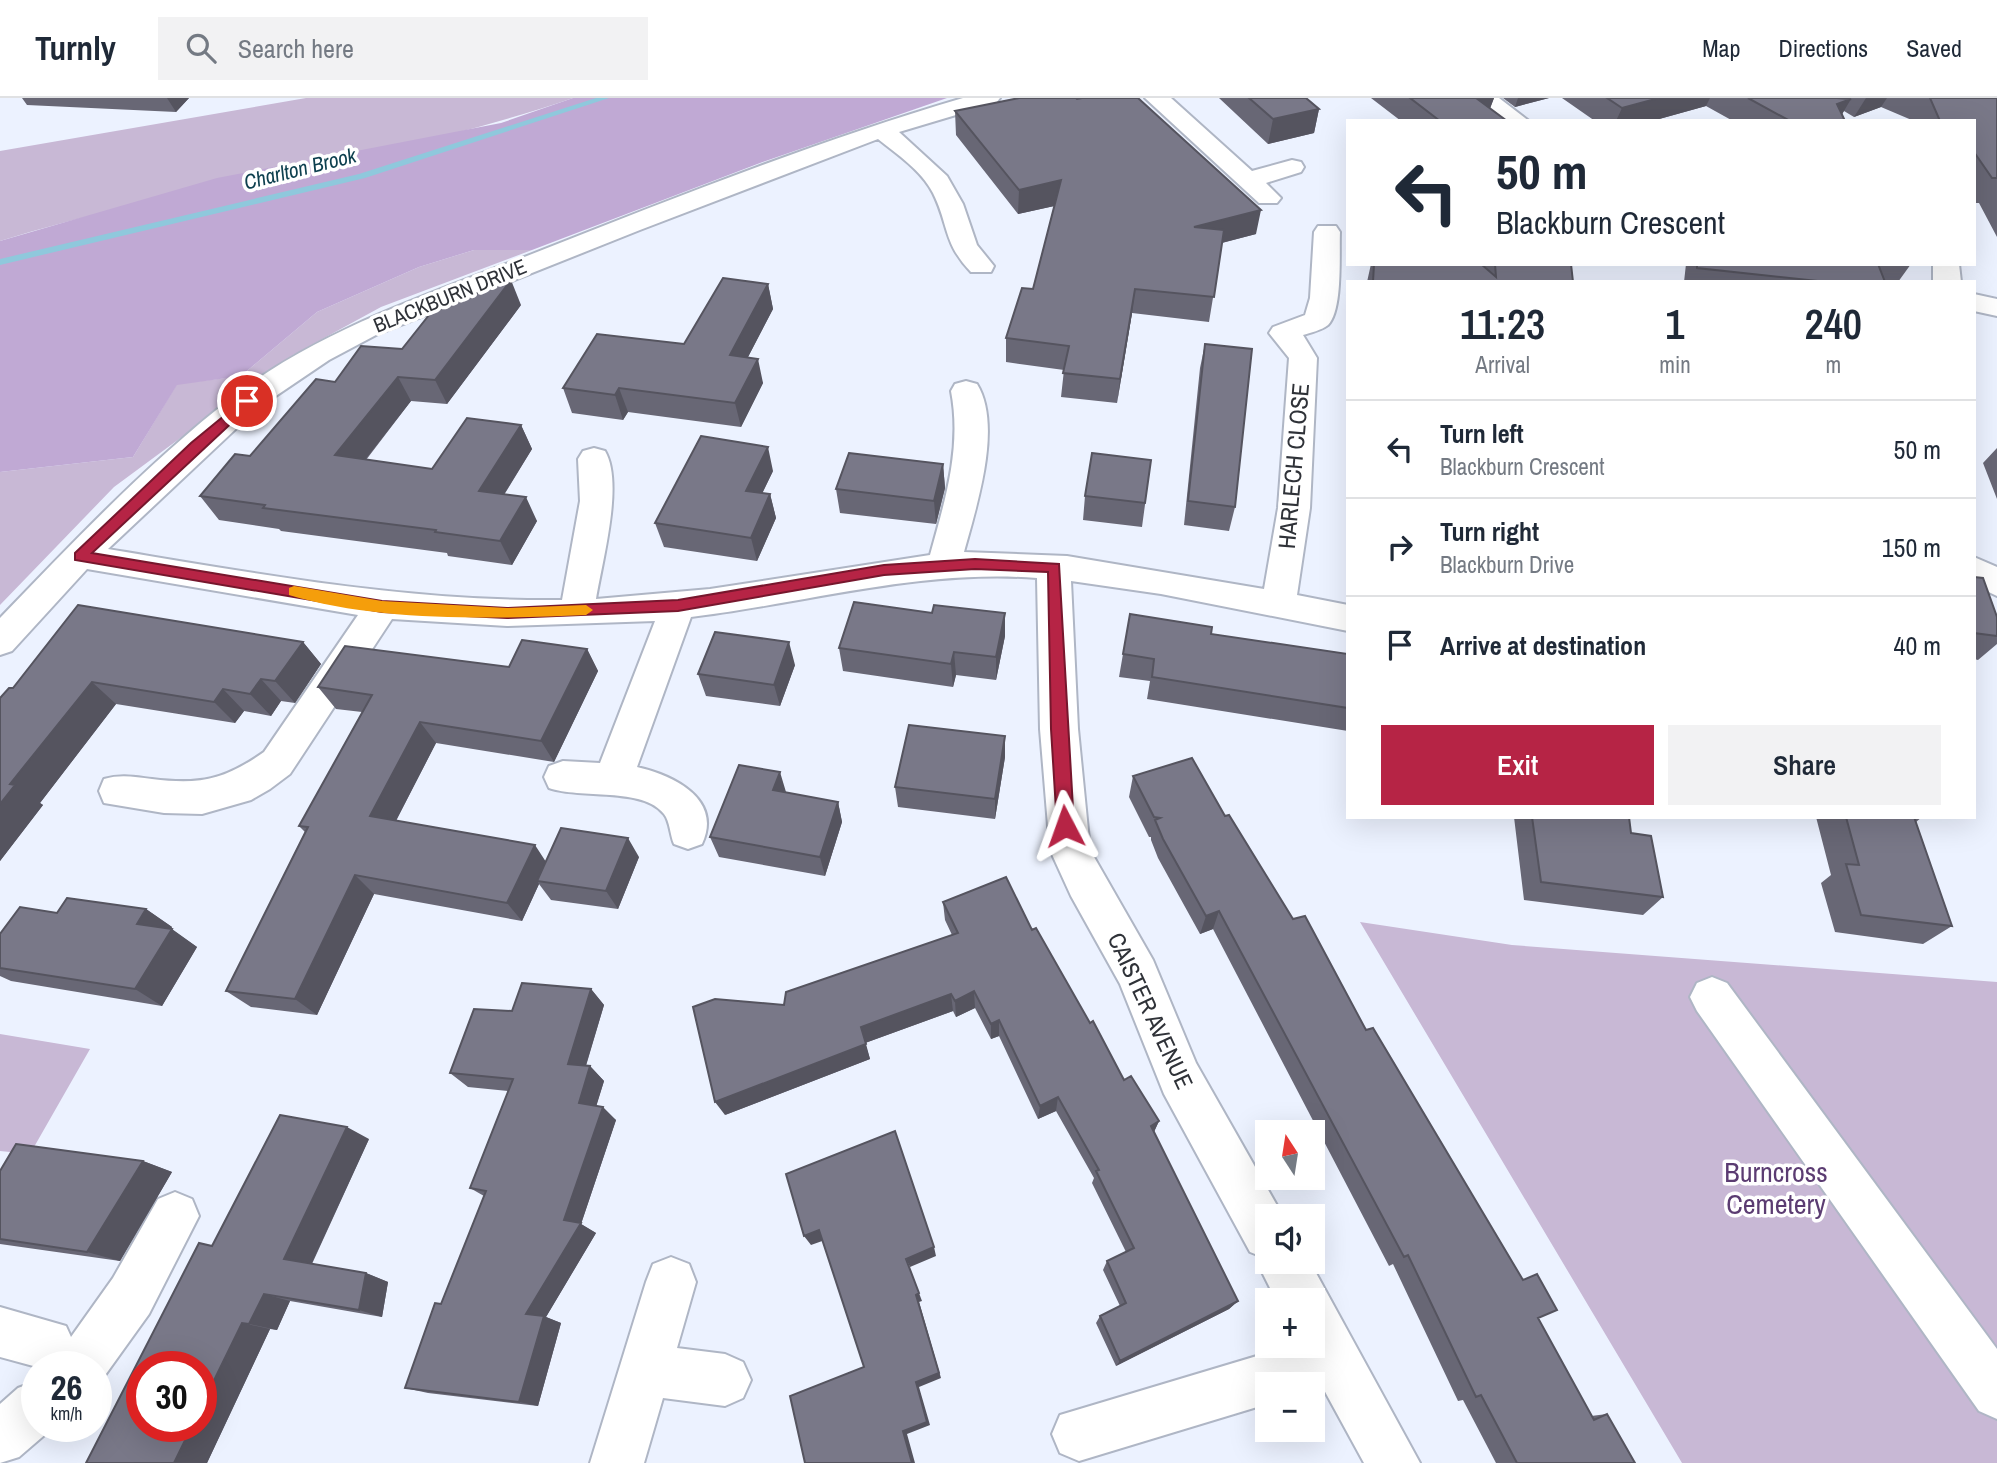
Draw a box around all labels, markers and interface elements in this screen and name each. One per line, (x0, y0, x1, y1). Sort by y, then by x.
search box (158, 17, 648, 80)
text: Turnly (35, 26, 116, 70)
icon: search (182, 29, 220, 67)
text: Search here (238, 31, 354, 66)
text: Map (1702, 32, 1740, 64)
text: Directions (1778, 32, 1868, 64)
text: Saved (1906, 32, 1962, 64)
text: 50 m (1496, 138, 1588, 204)
water label: Charlton Brook (241, 140, 360, 196)
icon: left (1381, 147, 1472, 238)
text: Blackburn Crescent (1496, 201, 1725, 244)
street label: BLACKBURN DRIVE (369, 252, 531, 339)
text: 11:23 (1460, 296, 1545, 352)
text: 1 (1665, 296, 1684, 352)
text: 240 (1805, 296, 1862, 352)
text: Arrival (1475, 349, 1530, 380)
text: min (1659, 349, 1691, 380)
text: m (1825, 349, 1841, 380)
pin (217, 371, 277, 431)
icon: arrive (228, 382, 266, 420)
street label: HARLECH CLOSE (1270, 382, 1316, 550)
text: Turn left (1440, 416, 1524, 451)
icon: left (1381, 430, 1419, 468)
text: 50 m (1894, 432, 1941, 467)
text: Blackburn Crescent (1440, 451, 1605, 482)
text: Turn right (1440, 514, 1539, 549)
icon: right (1381, 528, 1419, 566)
text: 150 m (1882, 530, 1941, 565)
text: Blackburn Drive (1440, 549, 1574, 580)
icon: arrive (1381, 626, 1419, 664)
text: Arrive at destination (1440, 628, 1646, 663)
text: 40 m (1894, 628, 1941, 663)
button: Exit (1381, 725, 1654, 805)
button: Share (1668, 725, 1941, 805)
position arrow (1028, 789, 1102, 863)
street label: CAISTER AVENUE (1101, 927, 1201, 1094)
north arrow (1255, 1120, 1325, 1190)
map controls (1255, 1120, 1325, 1442)
park label: Burncross Cemetery (1724, 1153, 1828, 1223)
button: sound (1255, 1204, 1325, 1274)
button: + (1255, 1288, 1325, 1358)
speed limit sign: 30 (126, 1351, 217, 1442)
text: 26 (51, 1364, 82, 1411)
button: − (1255, 1372, 1325, 1442)
text: km/h (51, 1401, 83, 1426)

